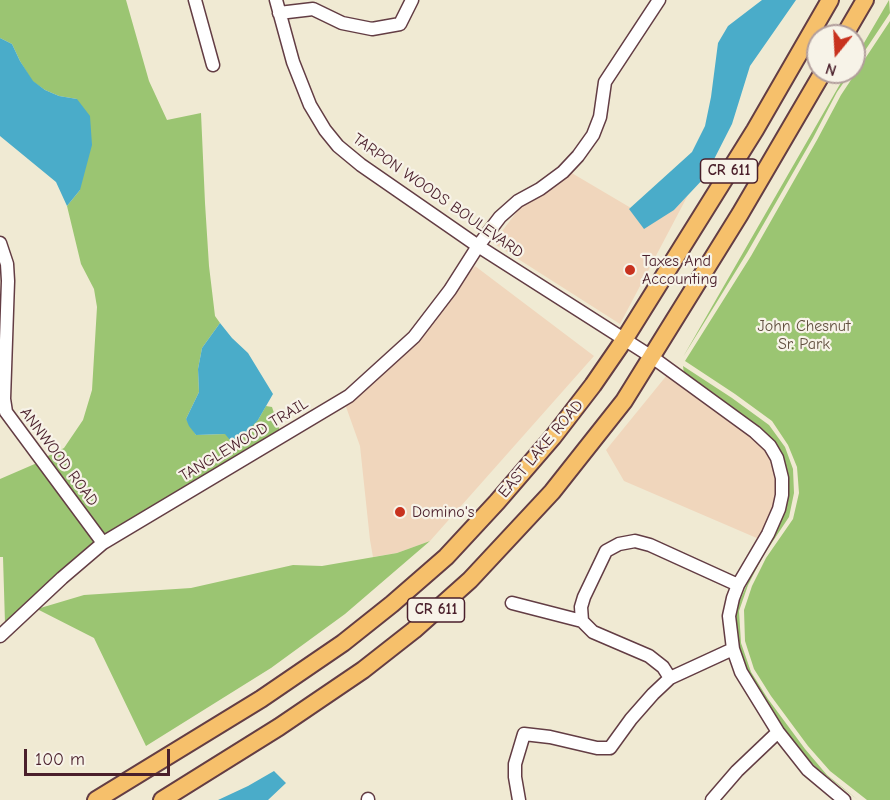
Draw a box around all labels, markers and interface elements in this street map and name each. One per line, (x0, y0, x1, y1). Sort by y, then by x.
north arrow (806, 24, 866, 84)
text: N (823, 59, 839, 79)
street label: TARPON WOODS BOULEVARD (349, 130, 527, 262)
road number: CR 611 (700, 159, 758, 183)
place label: Taxes And Accounting (642, 251, 718, 289)
marker: Taxes And Accounting (623, 263, 637, 277)
park label: John Chesnut Sr. Park (757, 316, 851, 354)
street label: TANGLEWOOD TRAIL (176, 394, 312, 486)
street label: EAST LAKE ROAD (494, 396, 588, 502)
street label: ANNWOOD ROAD (16, 404, 102, 510)
place label: Domino's (412, 502, 474, 522)
marker: Domino's (393, 505, 407, 519)
road number: CR 611 (408, 598, 464, 622)
scale bar (27, 737, 172, 775)
text: 100 m (35, 749, 85, 770)

